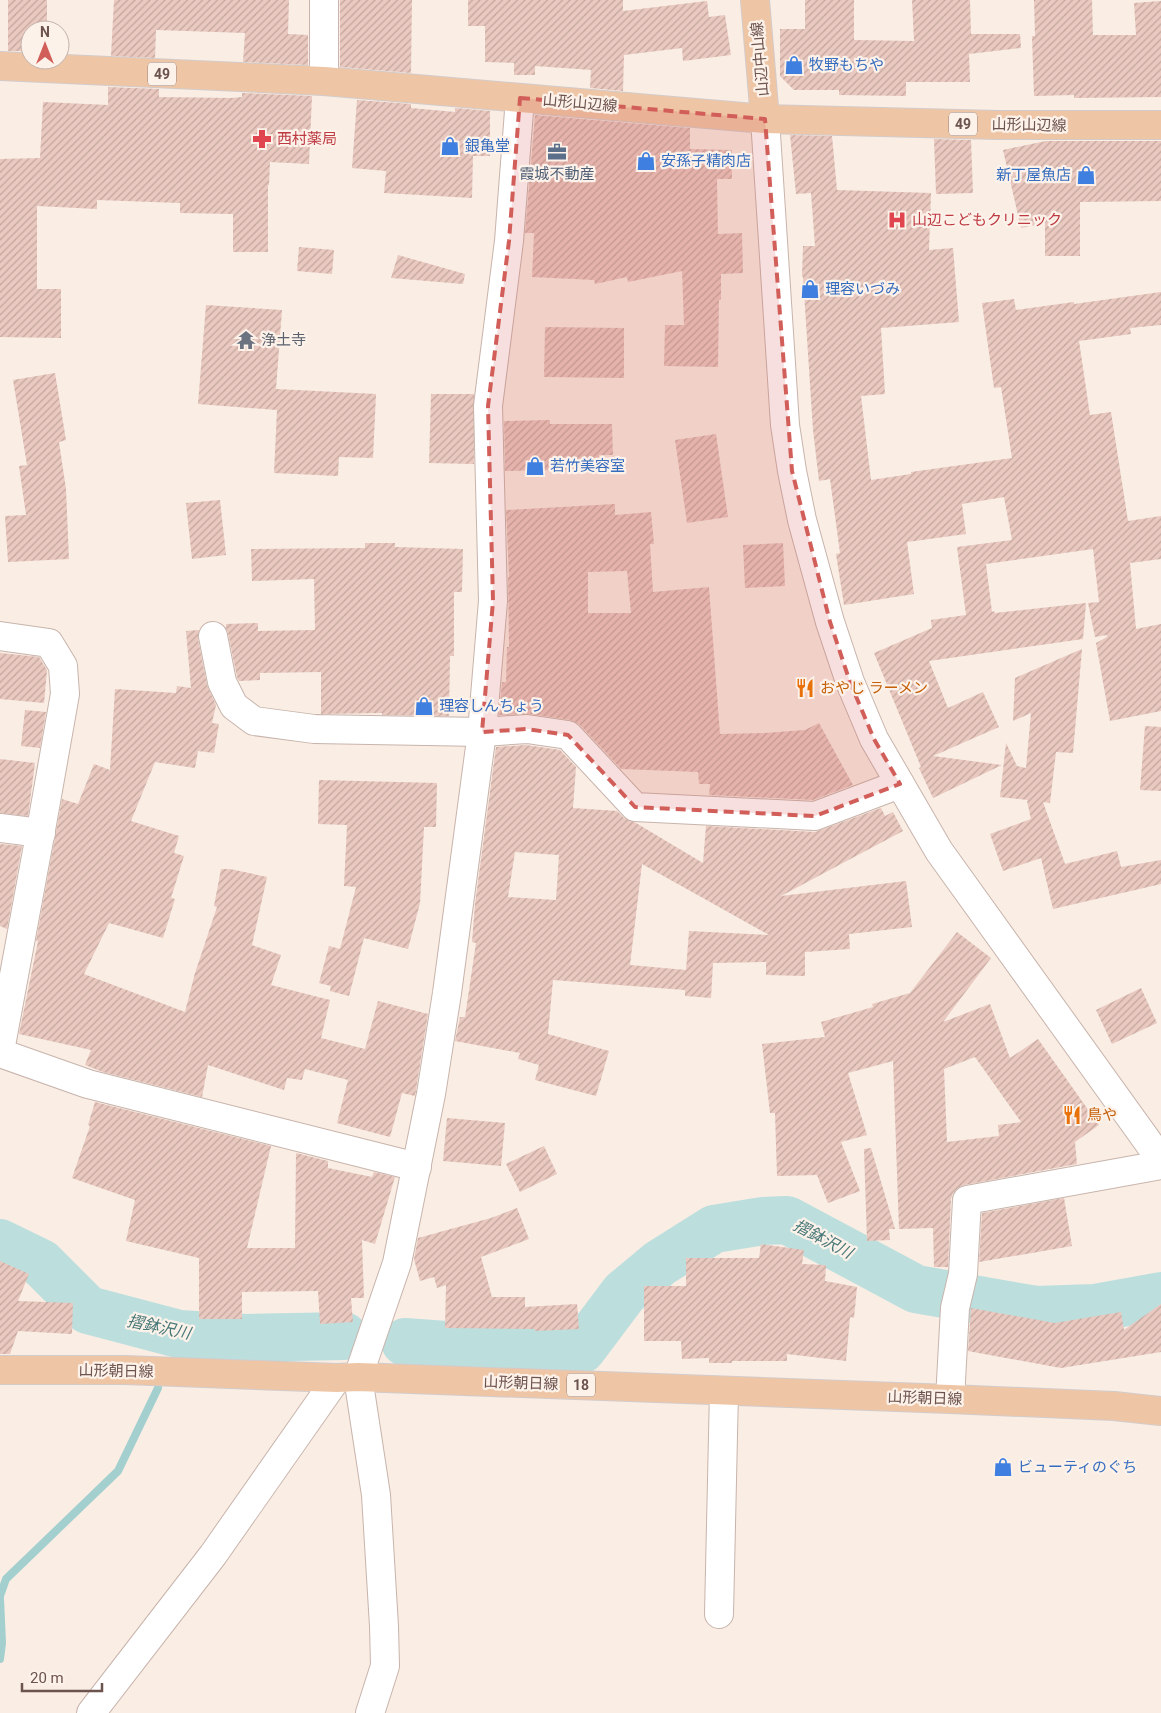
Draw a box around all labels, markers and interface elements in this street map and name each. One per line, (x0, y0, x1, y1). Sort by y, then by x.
north arrow (20, 20, 70, 70)
street label: 山辺中山線 (748, 21, 772, 97)
text: N (40, 24, 50, 40)
shop icon: 牧野もちや (783, 54, 805, 76)
place label: 牧野もちや (809, 56, 884, 74)
road number: 49 (148, 62, 176, 86)
street label: 山形山辺線 (542, 91, 618, 115)
road number: 49 (949, 112, 977, 136)
street label: 山形山辺線 (991, 115, 1067, 135)
pharmacy icon: 西村薬局 (251, 128, 273, 150)
place label: 西村薬局 (277, 130, 337, 148)
shop icon: 銀亀堂 (439, 135, 461, 157)
place label: 銀亀堂 (465, 137, 510, 155)
office icon: 霞城不動産 (546, 141, 568, 163)
shop icon: 安孫子精肉店 (635, 150, 657, 172)
place label: 安孫子精肉店 (661, 152, 751, 170)
shop icon: 新丁屋魚店 (1075, 164, 1097, 186)
place label: 霞城不動産 (519, 165, 595, 183)
place label: 新丁屋魚店 (996, 166, 1071, 184)
hospital icon: 山辺こどもクリニック (886, 209, 908, 231)
place label: 山辺こどもクリニック (912, 211, 1062, 229)
shop icon: 理容いづみ (799, 278, 821, 300)
place label: 理容いづみ (825, 280, 900, 298)
temple icon: 浄土寺 (235, 329, 257, 351)
place label: 浄土寺 (261, 331, 306, 349)
shop icon: 若竹美容室 (524, 455, 546, 477)
place label: 若竹美容室 (550, 457, 625, 475)
restaurant icon: おやじ ラーメン (794, 677, 816, 699)
place label: おやじ ラーメン (820, 679, 928, 697)
shop icon: 理容しんちょう (413, 695, 435, 717)
place label: 理容しんちょう (439, 697, 544, 715)
restaurant icon: 鳥や (1061, 1104, 1083, 1126)
place label: 鳥や (1087, 1106, 1117, 1124)
water label: 摺鉢沢川 (790, 1216, 857, 1263)
water label: 摺鉢沢川 (126, 1311, 194, 1343)
street label: 山形朝日線 (78, 1361, 154, 1381)
street label: 山形朝日線 (483, 1373, 559, 1393)
road number: 18 (567, 1374, 595, 1396)
street label: 山形朝日線 (887, 1388, 963, 1408)
shop icon: ビューティのぐち (992, 1456, 1014, 1478)
place label: ビューティのぐち (1018, 1458, 1137, 1476)
scale bar (22, 1660, 102, 1692)
text: 20 m (30, 1669, 64, 1687)

